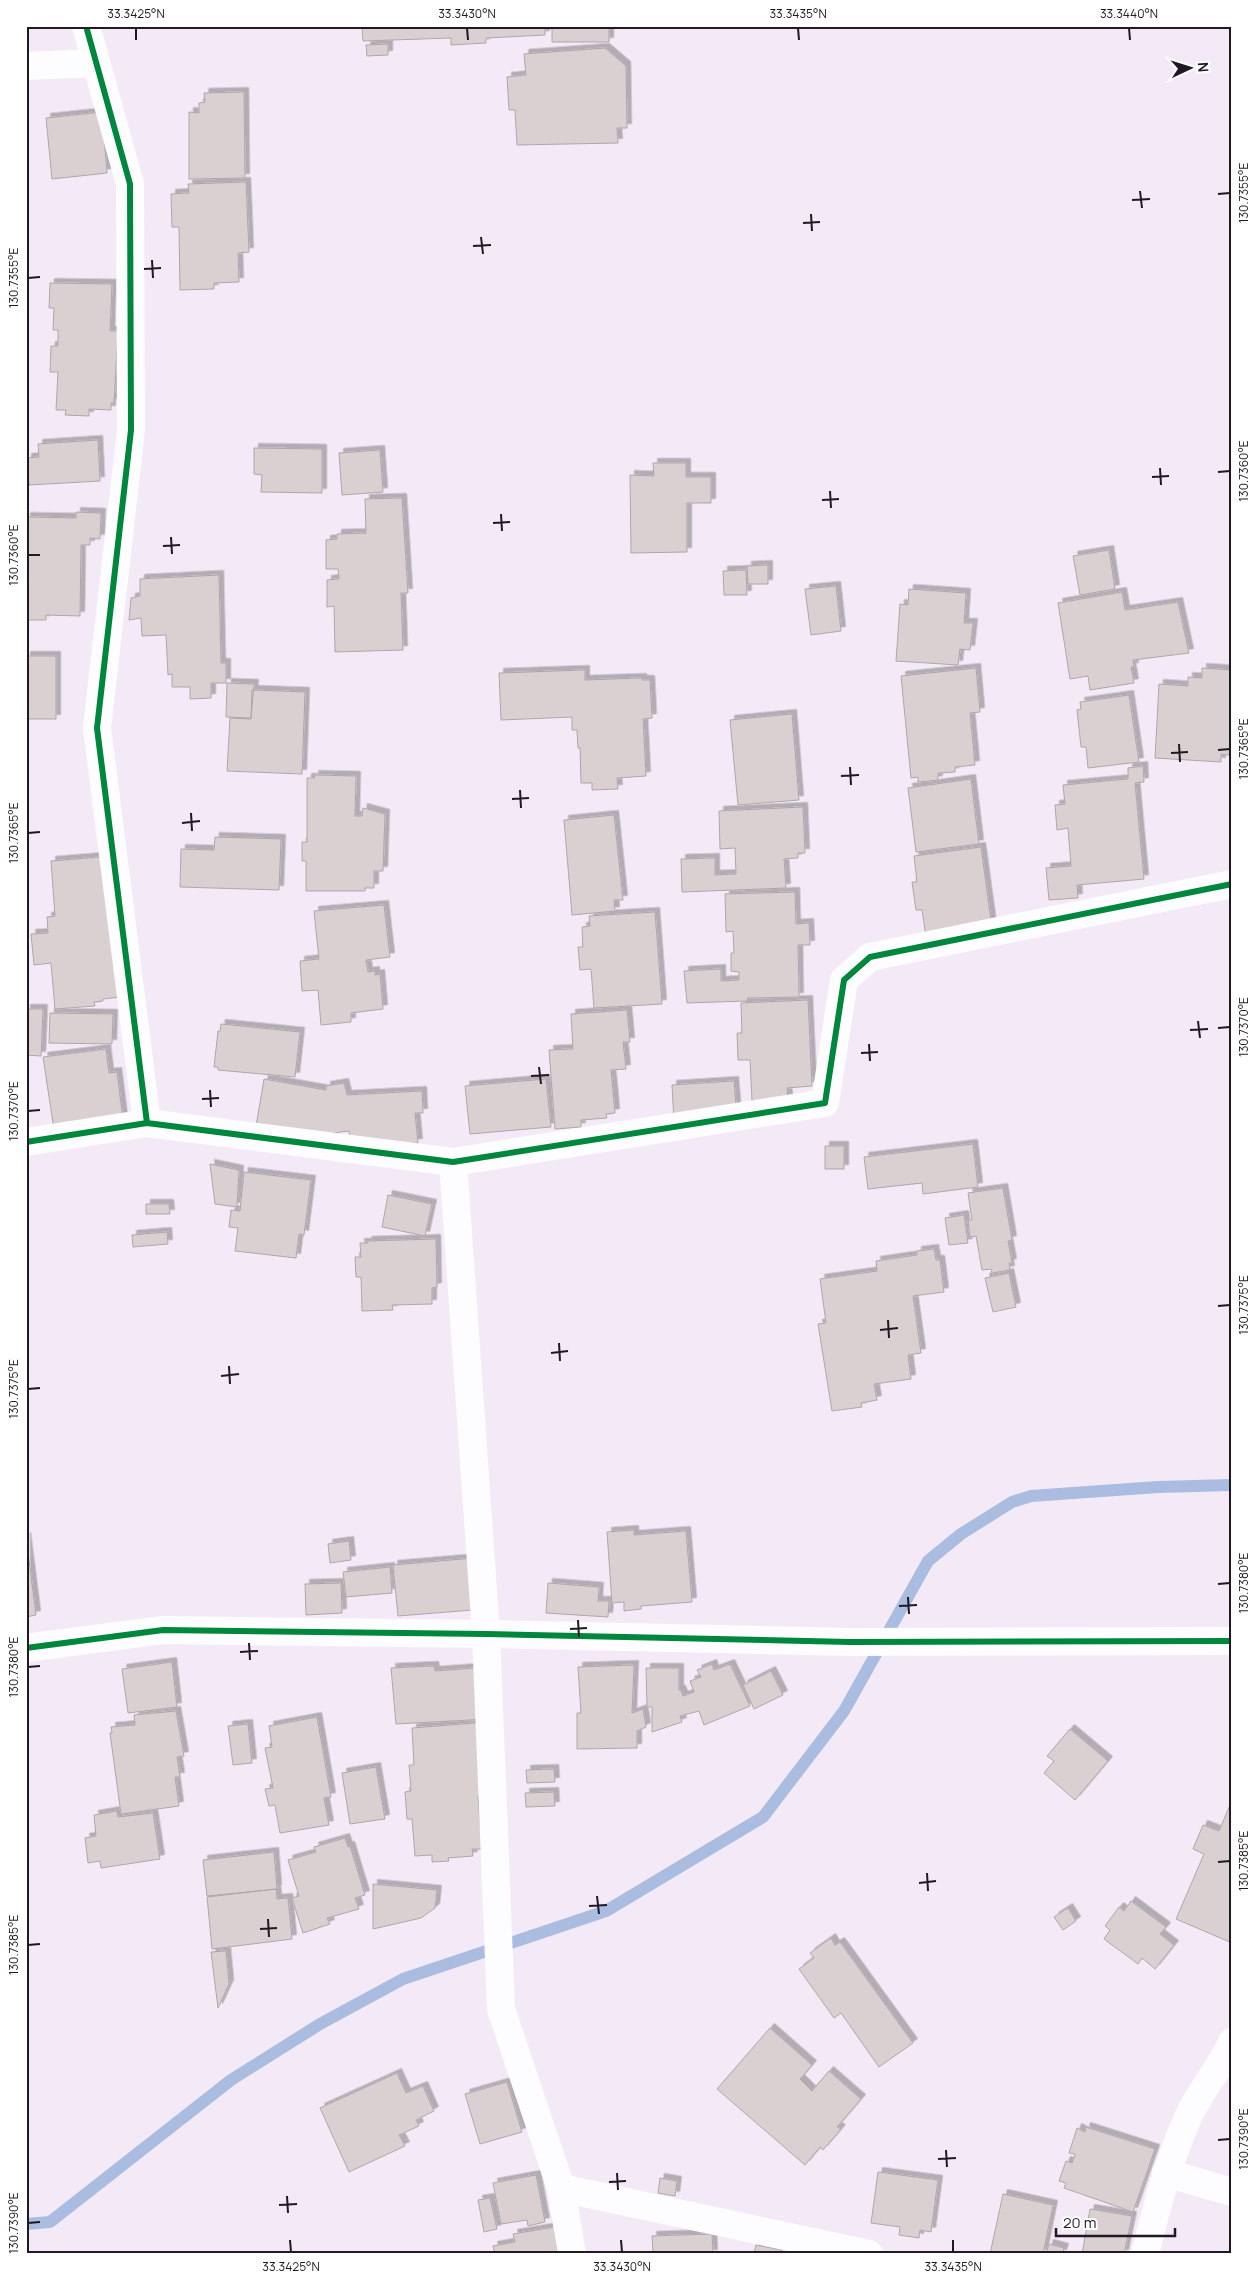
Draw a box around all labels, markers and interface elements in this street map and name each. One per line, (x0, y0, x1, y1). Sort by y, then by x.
text: 33.3425°N (107, 5, 165, 22)
text: 33.3430°N (438, 5, 496, 22)
text: 33.3435°N (769, 5, 827, 22)
text: 33.3440°N (1100, 5, 1158, 22)
north arrow (1166, 42, 1216, 92)
text: N (1194, 61, 1213, 73)
text: 130.7355°E (1235, 163, 1252, 223)
text: 130.7355°E (5, 248, 22, 308)
text: 130.7360°E (1235, 440, 1252, 502)
text: 130.7360°E (5, 524, 22, 586)
text: 130.7365°E (1235, 718, 1252, 779)
text: 130.7365°E (5, 802, 22, 863)
text: 130.7370°E (1235, 997, 1252, 1057)
text: 130.7370°E (5, 1081, 22, 1141)
text: 130.7375°E (1235, 1275, 1252, 1335)
text: 130.7375°E (5, 1359, 22, 1419)
text: 130.7380°E (1235, 1552, 1252, 1613)
text: 130.7380°E (5, 1636, 22, 1697)
text: 130.7385°E (1235, 1831, 1252, 1891)
text: 130.7385°E (5, 1915, 22, 1975)
text: 130.7390°E (1235, 2108, 1252, 2170)
text: 130.7390°E (5, 2192, 22, 2254)
scale bar (1056, 2205, 1174, 2237)
text: 20 m (1063, 2212, 1096, 2233)
text: 33.3425°N (262, 2258, 320, 2275)
text: 33.3430°N (593, 2258, 651, 2275)
text: 33.3435°N (924, 2258, 982, 2275)

